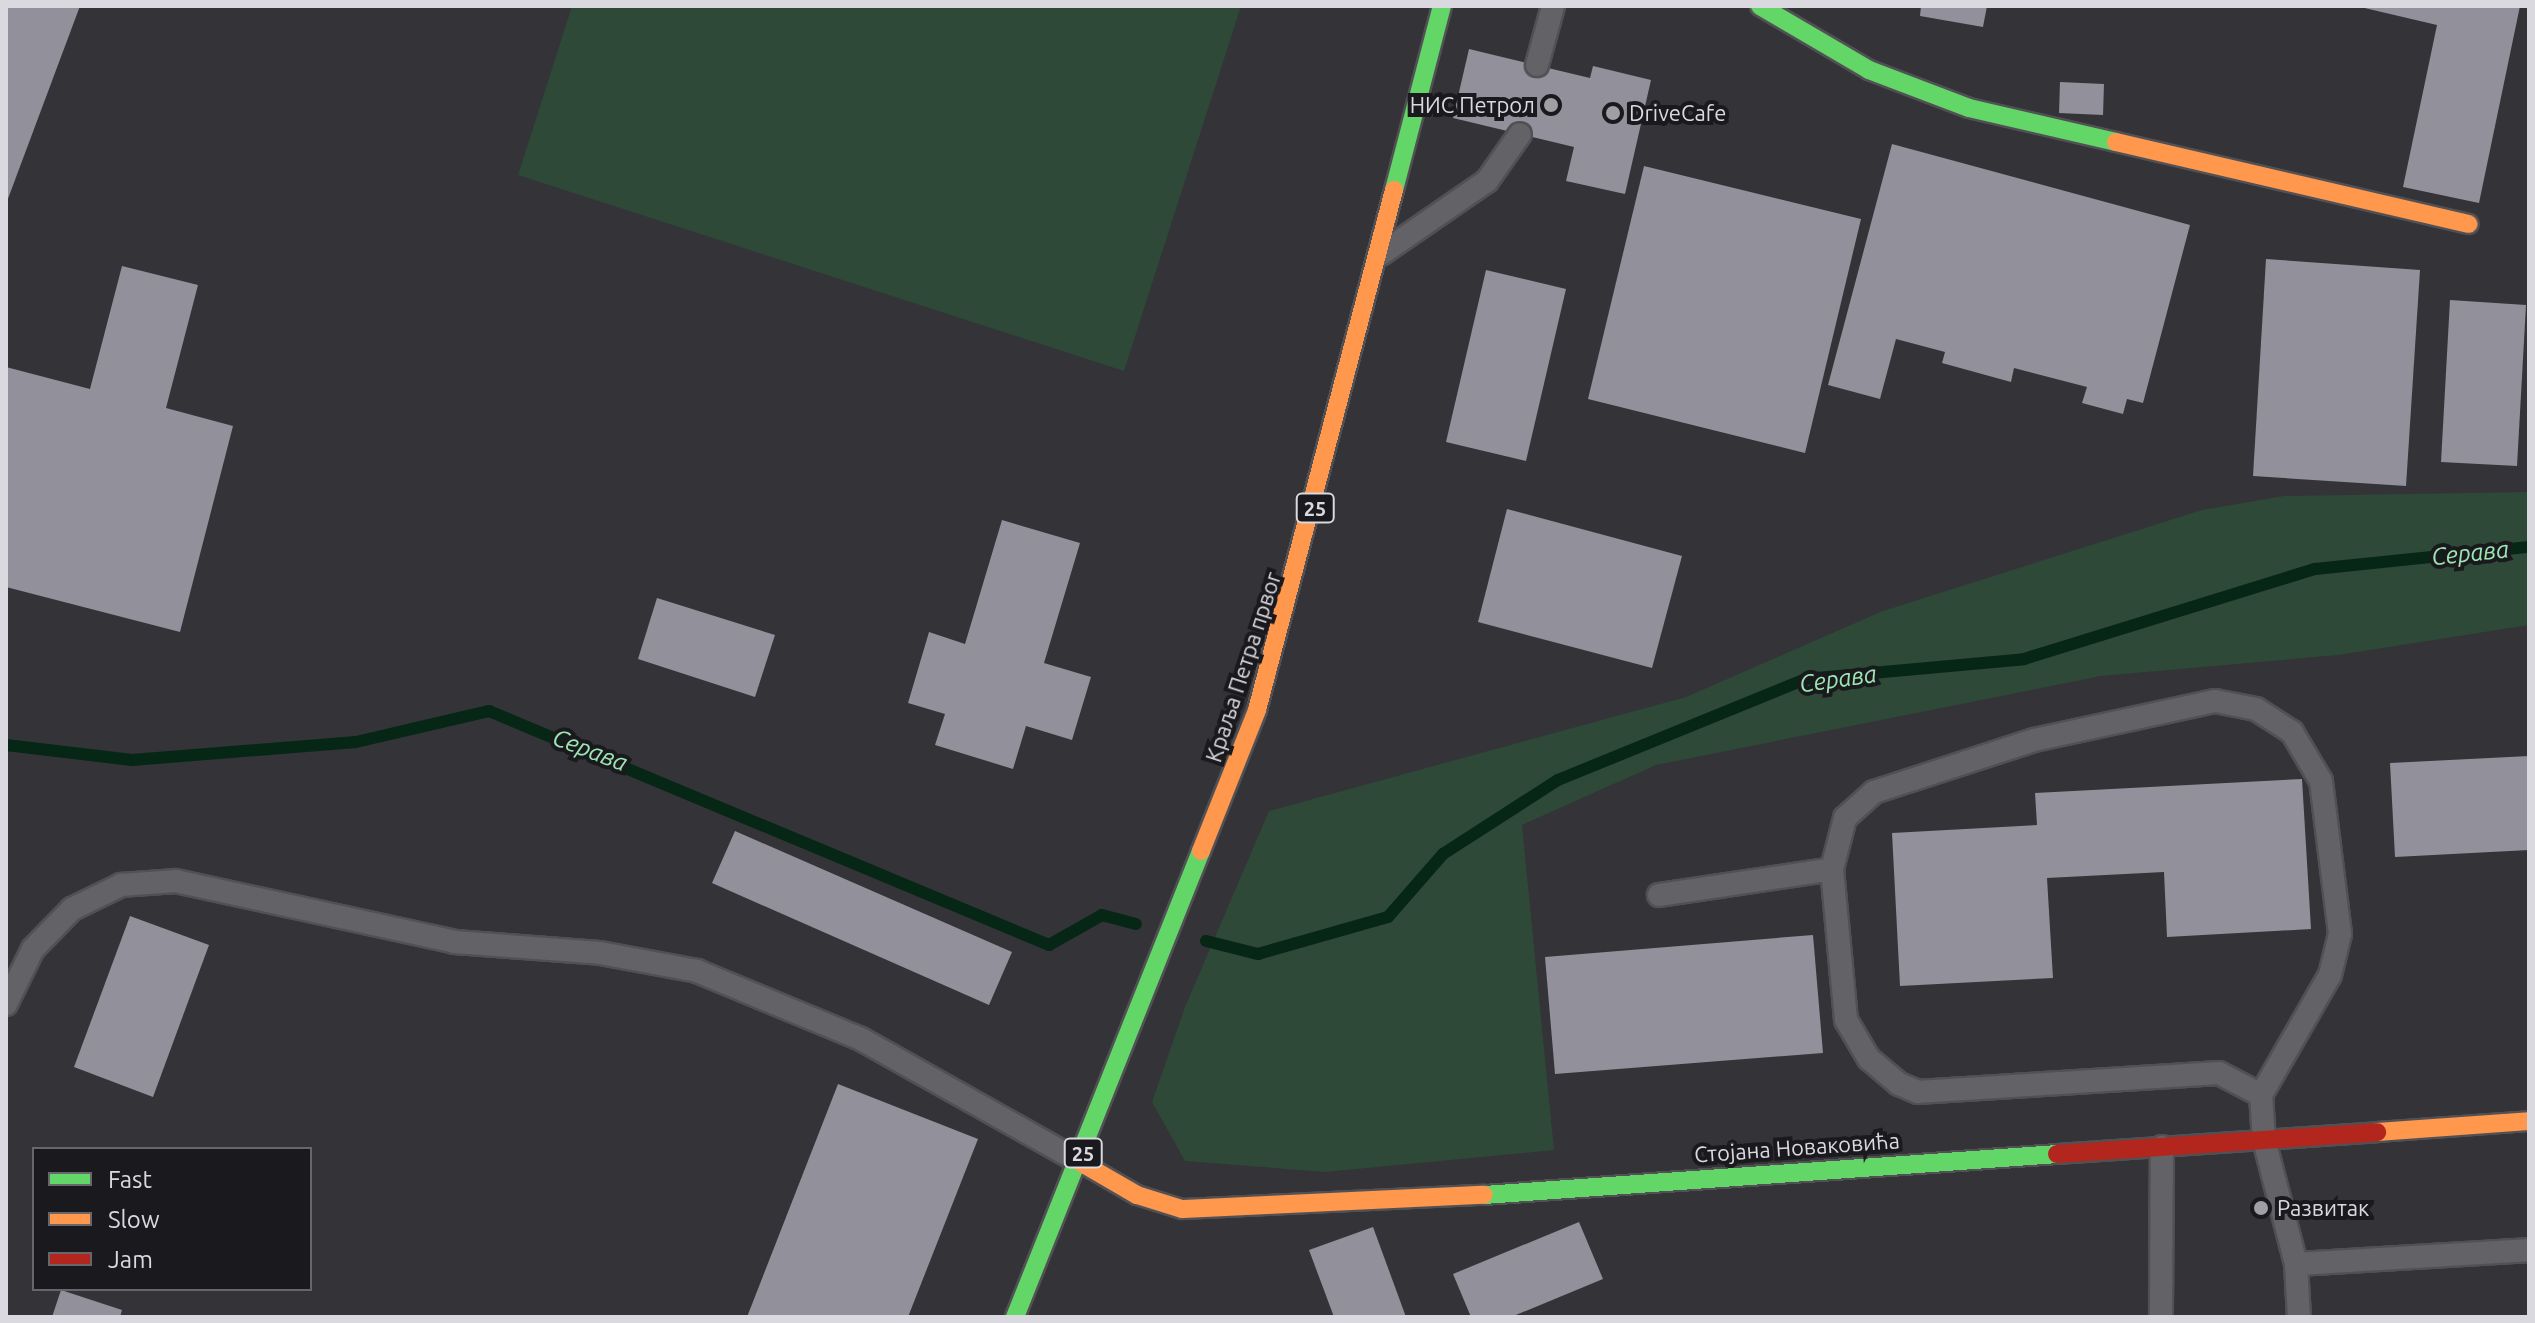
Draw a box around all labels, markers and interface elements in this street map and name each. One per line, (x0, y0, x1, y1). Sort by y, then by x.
place label: НИС Петрол (1410, 92, 1535, 118)
marker: НИС Петрол (1542, 96, 1560, 114)
place label: DriveCafe (1629, 100, 1726, 126)
marker: DriveCafe (1604, 104, 1622, 122)
road number: 25 (1295, 492, 1335, 524)
water label: Серава (2430, 535, 2510, 571)
street label: Краља Петра првог (1200, 569, 1286, 765)
water label: Серава (1797, 659, 1879, 699)
water label: Серава (548, 723, 632, 777)
street label: Стојана Новаковића (1693, 1127, 1901, 1167)
road number: 25 (1063, 1137, 1103, 1169)
legend (32, 1147, 312, 1291)
text: Fast (108, 1166, 152, 1193)
place label: Развитак (2277, 1195, 2369, 1221)
marker: Развитак (2252, 1199, 2270, 1217)
text: Slow (108, 1206, 160, 1233)
text: Jam (108, 1246, 153, 1273)

